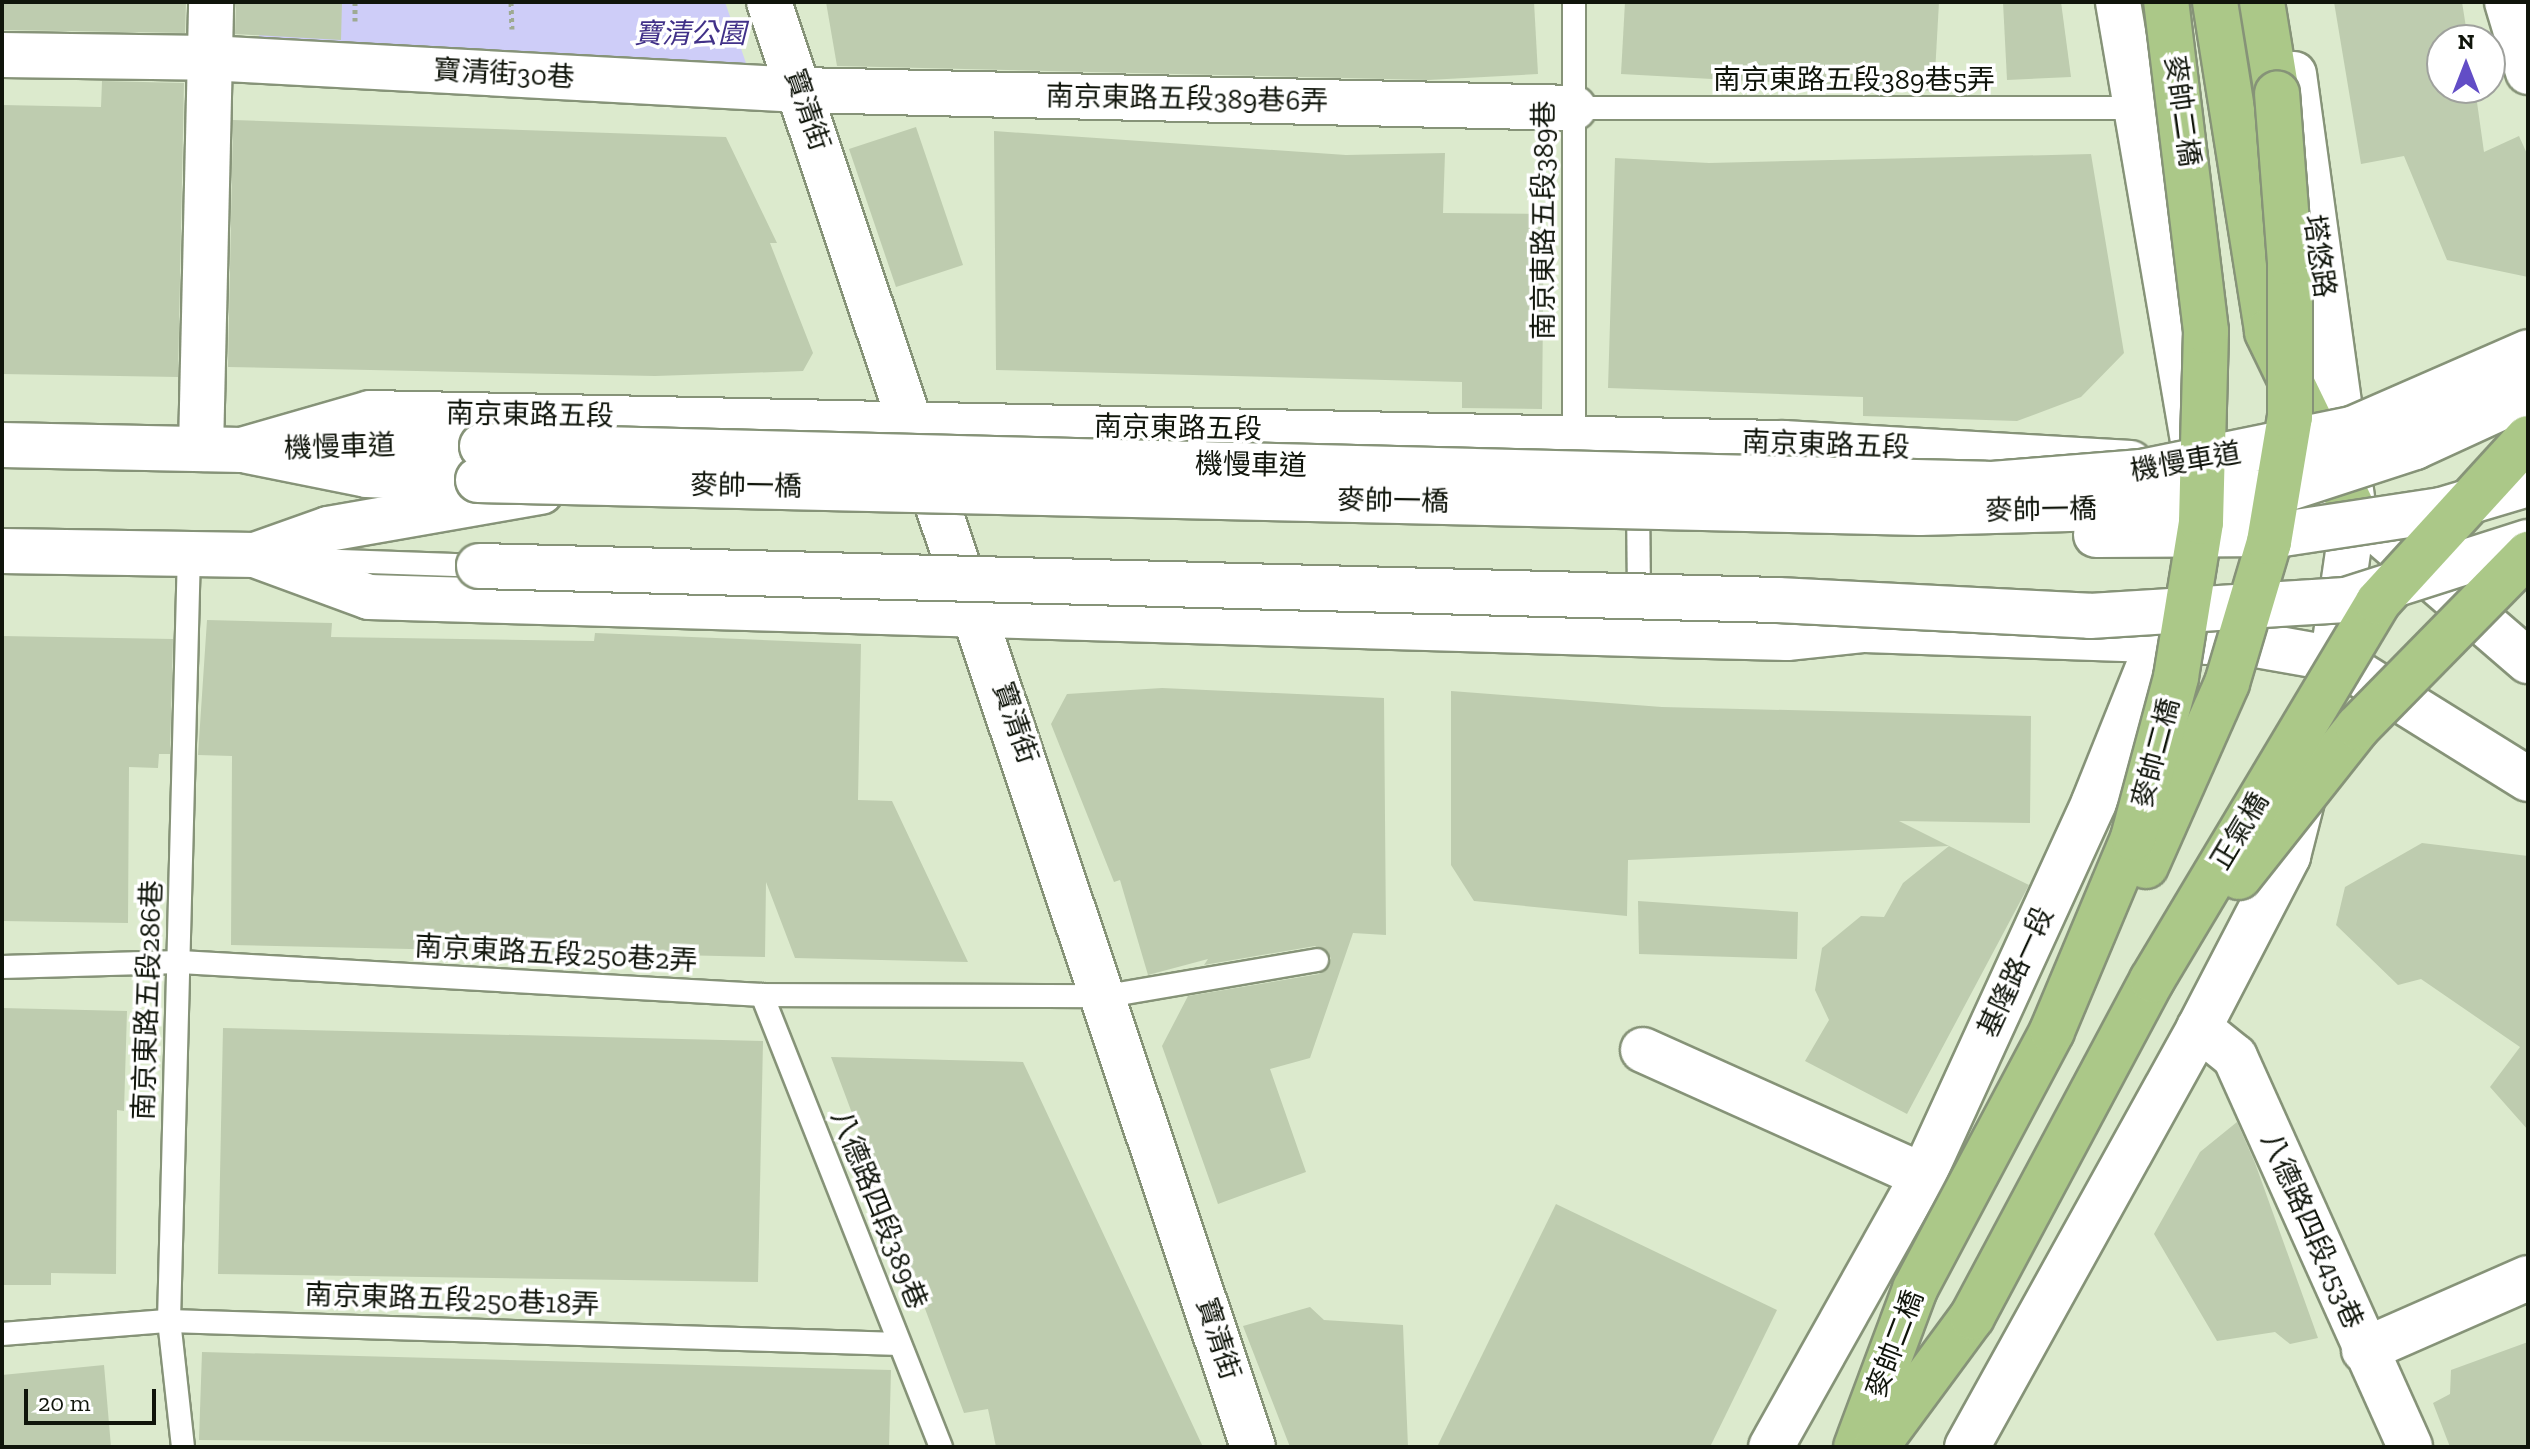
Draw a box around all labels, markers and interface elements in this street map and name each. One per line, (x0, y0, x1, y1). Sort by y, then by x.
park label: 寶清公園 (634, 17, 746, 51)
north arrow (2426, 24, 2506, 104)
text: N (2458, 28, 2474, 55)
street label: 麥帥二橋 (2158, 53, 2206, 169)
street label: 寶清街30巷 (432, 54, 576, 94)
street label: 南京東路五段389巷5弄 (1713, 63, 1995, 97)
street label: 寶清街 (777, 65, 837, 155)
street label: 南京東路五段389巷6弄 (1045, 80, 1329, 118)
street label: 南京東路五段389巷 (1527, 100, 1561, 340)
street label: 塔悠路 (2297, 212, 2341, 300)
street label: 南京東路五段 (446, 397, 614, 433)
street label: 南京東路五段 (1094, 410, 1262, 446)
street label: 南京東路五段 (1741, 425, 1911, 465)
street label: 機慢車道 (283, 428, 397, 466)
street label: 機慢車道 (2128, 436, 2244, 488)
street label: 機慢車道 (1195, 447, 1307, 483)
street label: 麥帥一橋 (690, 468, 802, 504)
street label: 麥帥一橋 (1337, 483, 1449, 519)
street label: 麥帥一橋 (1985, 492, 2097, 528)
street label: 寶清街 (985, 678, 1045, 768)
street label: 麥帥二橋 (2125, 695, 2187, 811)
street label: 正氣橋 (2204, 786, 2276, 876)
street label: 南京東路五段286巷 (127, 879, 169, 1121)
street label: 基隆路一段 (1971, 901, 2061, 1043)
street label: 南京東路五段250巷2弄 (414, 930, 698, 978)
street label: 八德路四段389巷 (824, 1106, 934, 1314)
street label: 八德路四段453巷 (2254, 1128, 2370, 1334)
street label: 南京東路五段250巷18弄 (304, 1278, 600, 1322)
street label: 麥帥二橋 (1859, 1286, 1931, 1402)
street label: 寶清街 (1189, 1294, 1247, 1384)
scale bar (28, 1373, 160, 1423)
text: 20 m (38, 1388, 90, 1417)

